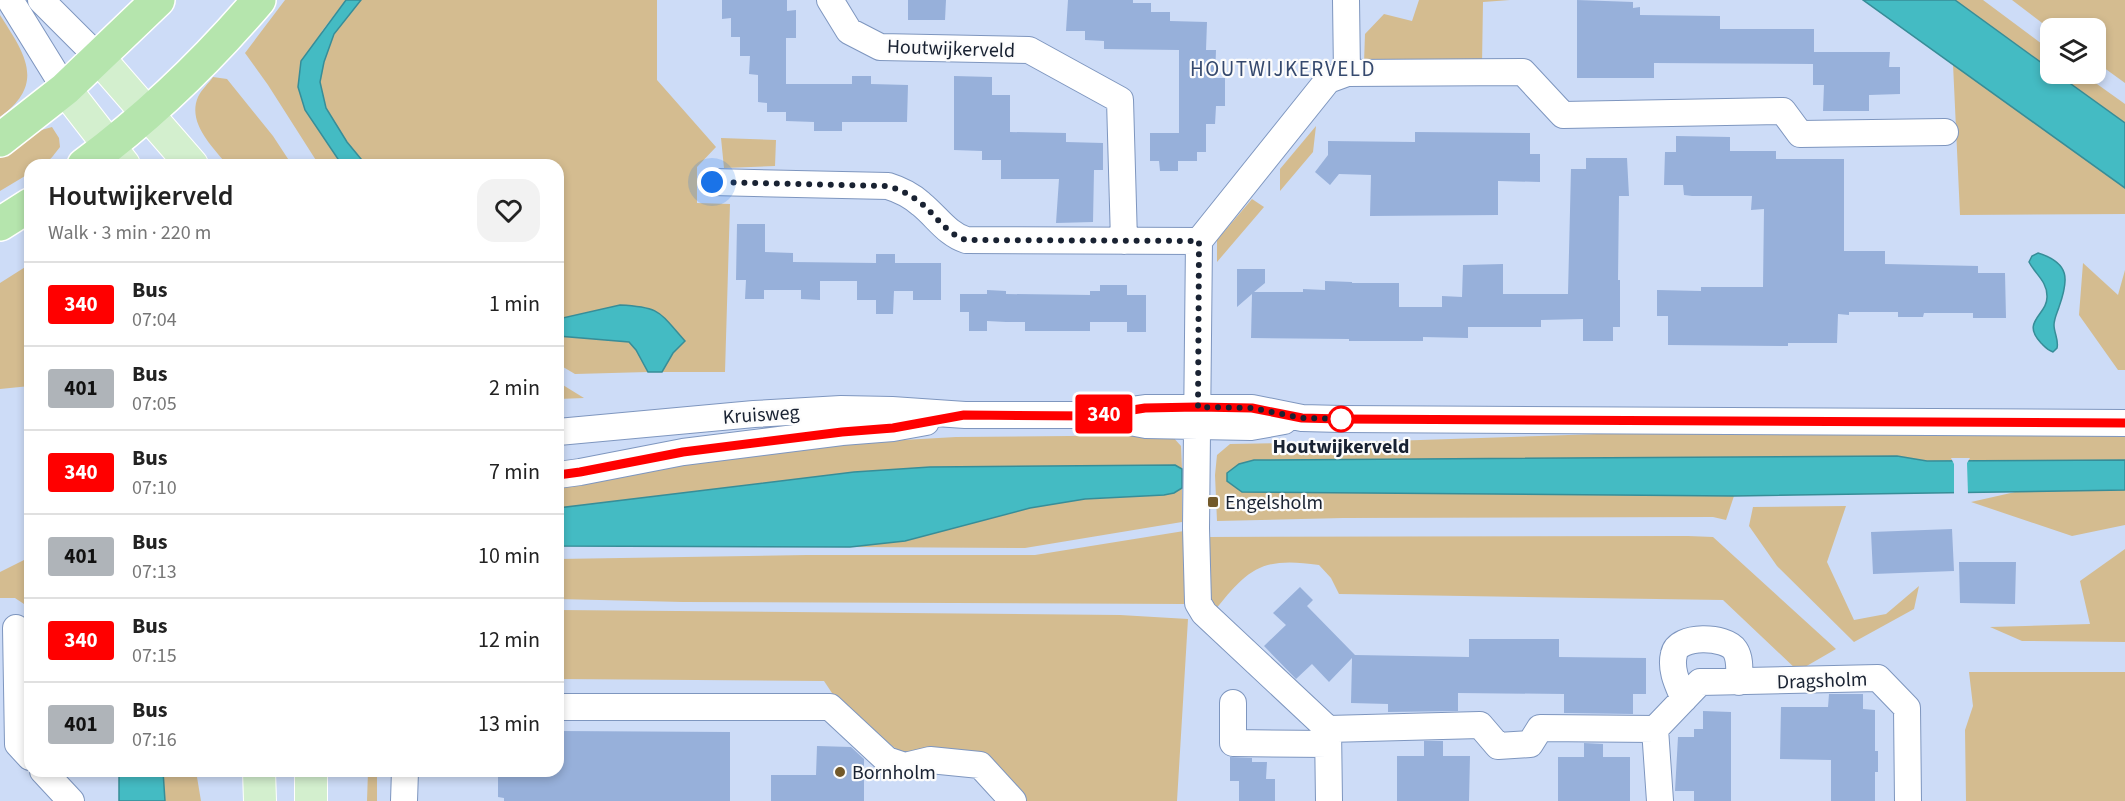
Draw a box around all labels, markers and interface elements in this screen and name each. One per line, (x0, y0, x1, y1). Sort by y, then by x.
map controls (2040, 18, 2106, 84)
button: layers (2040, 18, 2106, 84)
street label: Houtwijkerveld (886, 33, 1015, 65)
district label: HOUTWIJKERVELD (1190, 54, 1376, 84)
your location (697, 167, 727, 197)
text: Houtwijkerveld (48, 176, 234, 216)
button: heart (477, 179, 540, 242)
text: Walk · 3 min · 220 m (48, 219, 211, 247)
text: Bus (132, 274, 168, 306)
text: 1 min (489, 288, 540, 320)
text: 340 (64, 289, 98, 319)
text: 07:04 (132, 306, 177, 334)
text: Bus (132, 358, 168, 390)
text: 2 min (489, 372, 540, 404)
text: 401 (64, 373, 98, 403)
text: 07:05 (132, 390, 177, 418)
line badge: 340 (1070, 394, 1138, 434)
street label: Kruisweg (722, 398, 800, 432)
text: 340 (1087, 399, 1121, 429)
marker: Houtwijkerveld (1328, 406, 1354, 432)
place label: Houtwijkerveld (1273, 433, 1409, 461)
text: Bus (132, 442, 168, 474)
text: 7 min (489, 456, 540, 488)
text: 340 (64, 457, 98, 487)
text: 07:10 (132, 474, 177, 502)
place label: Engelsholm (1225, 489, 1323, 517)
marker: Engelsholm (1206, 495, 1220, 509)
text: Bus (132, 526, 168, 558)
text: 10 min (478, 540, 540, 572)
text: 401 (64, 541, 98, 571)
text: 07:13 (132, 558, 177, 586)
text: Bus (132, 610, 168, 642)
text: 12 min (478, 624, 540, 656)
text: 340 (64, 625, 98, 655)
text: 07:15 (132, 642, 177, 670)
street label: Dragsholm (1776, 665, 1868, 697)
text: Bus (132, 694, 168, 726)
text: 13 min (478, 708, 540, 740)
text: 401 (64, 709, 98, 739)
text: 07:16 (132, 726, 177, 754)
place label: Bornholm (852, 759, 936, 787)
marker: Bornholm (833, 765, 847, 779)

